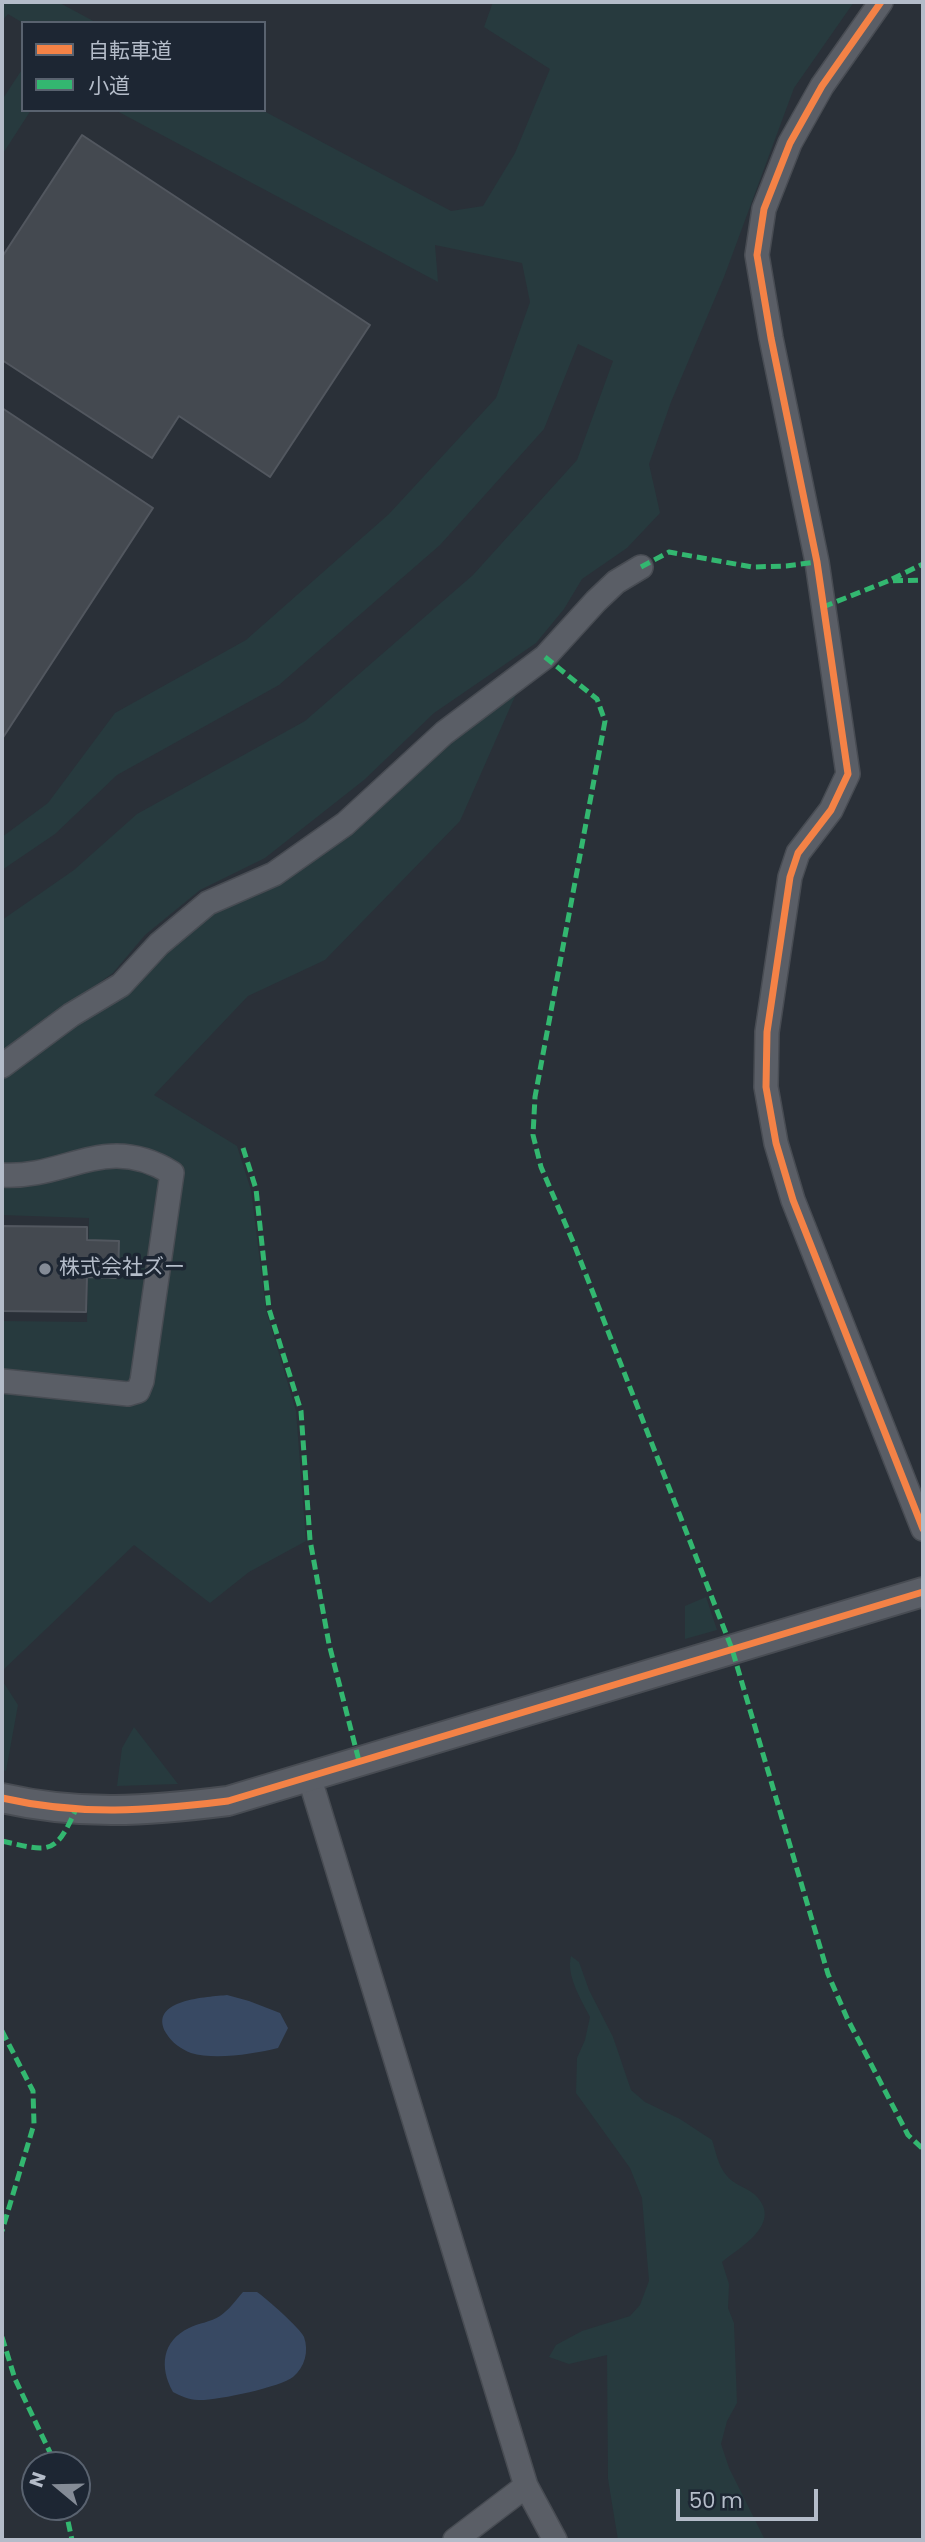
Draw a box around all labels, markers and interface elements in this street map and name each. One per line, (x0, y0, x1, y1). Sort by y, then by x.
legend (21, 21, 266, 112)
text: 自転車道 (88, 36, 172, 65)
text: 小道 (88, 71, 130, 100)
place label: 株式会社ズー (59, 1256, 185, 1282)
marker: 株式会社ズー (37, 1261, 53, 1277)
north arrow (21, 2451, 91, 2521)
text: N (22, 2469, 53, 2491)
scale bar (680, 2476, 822, 2520)
text: 50 m (689, 2486, 743, 2515)

